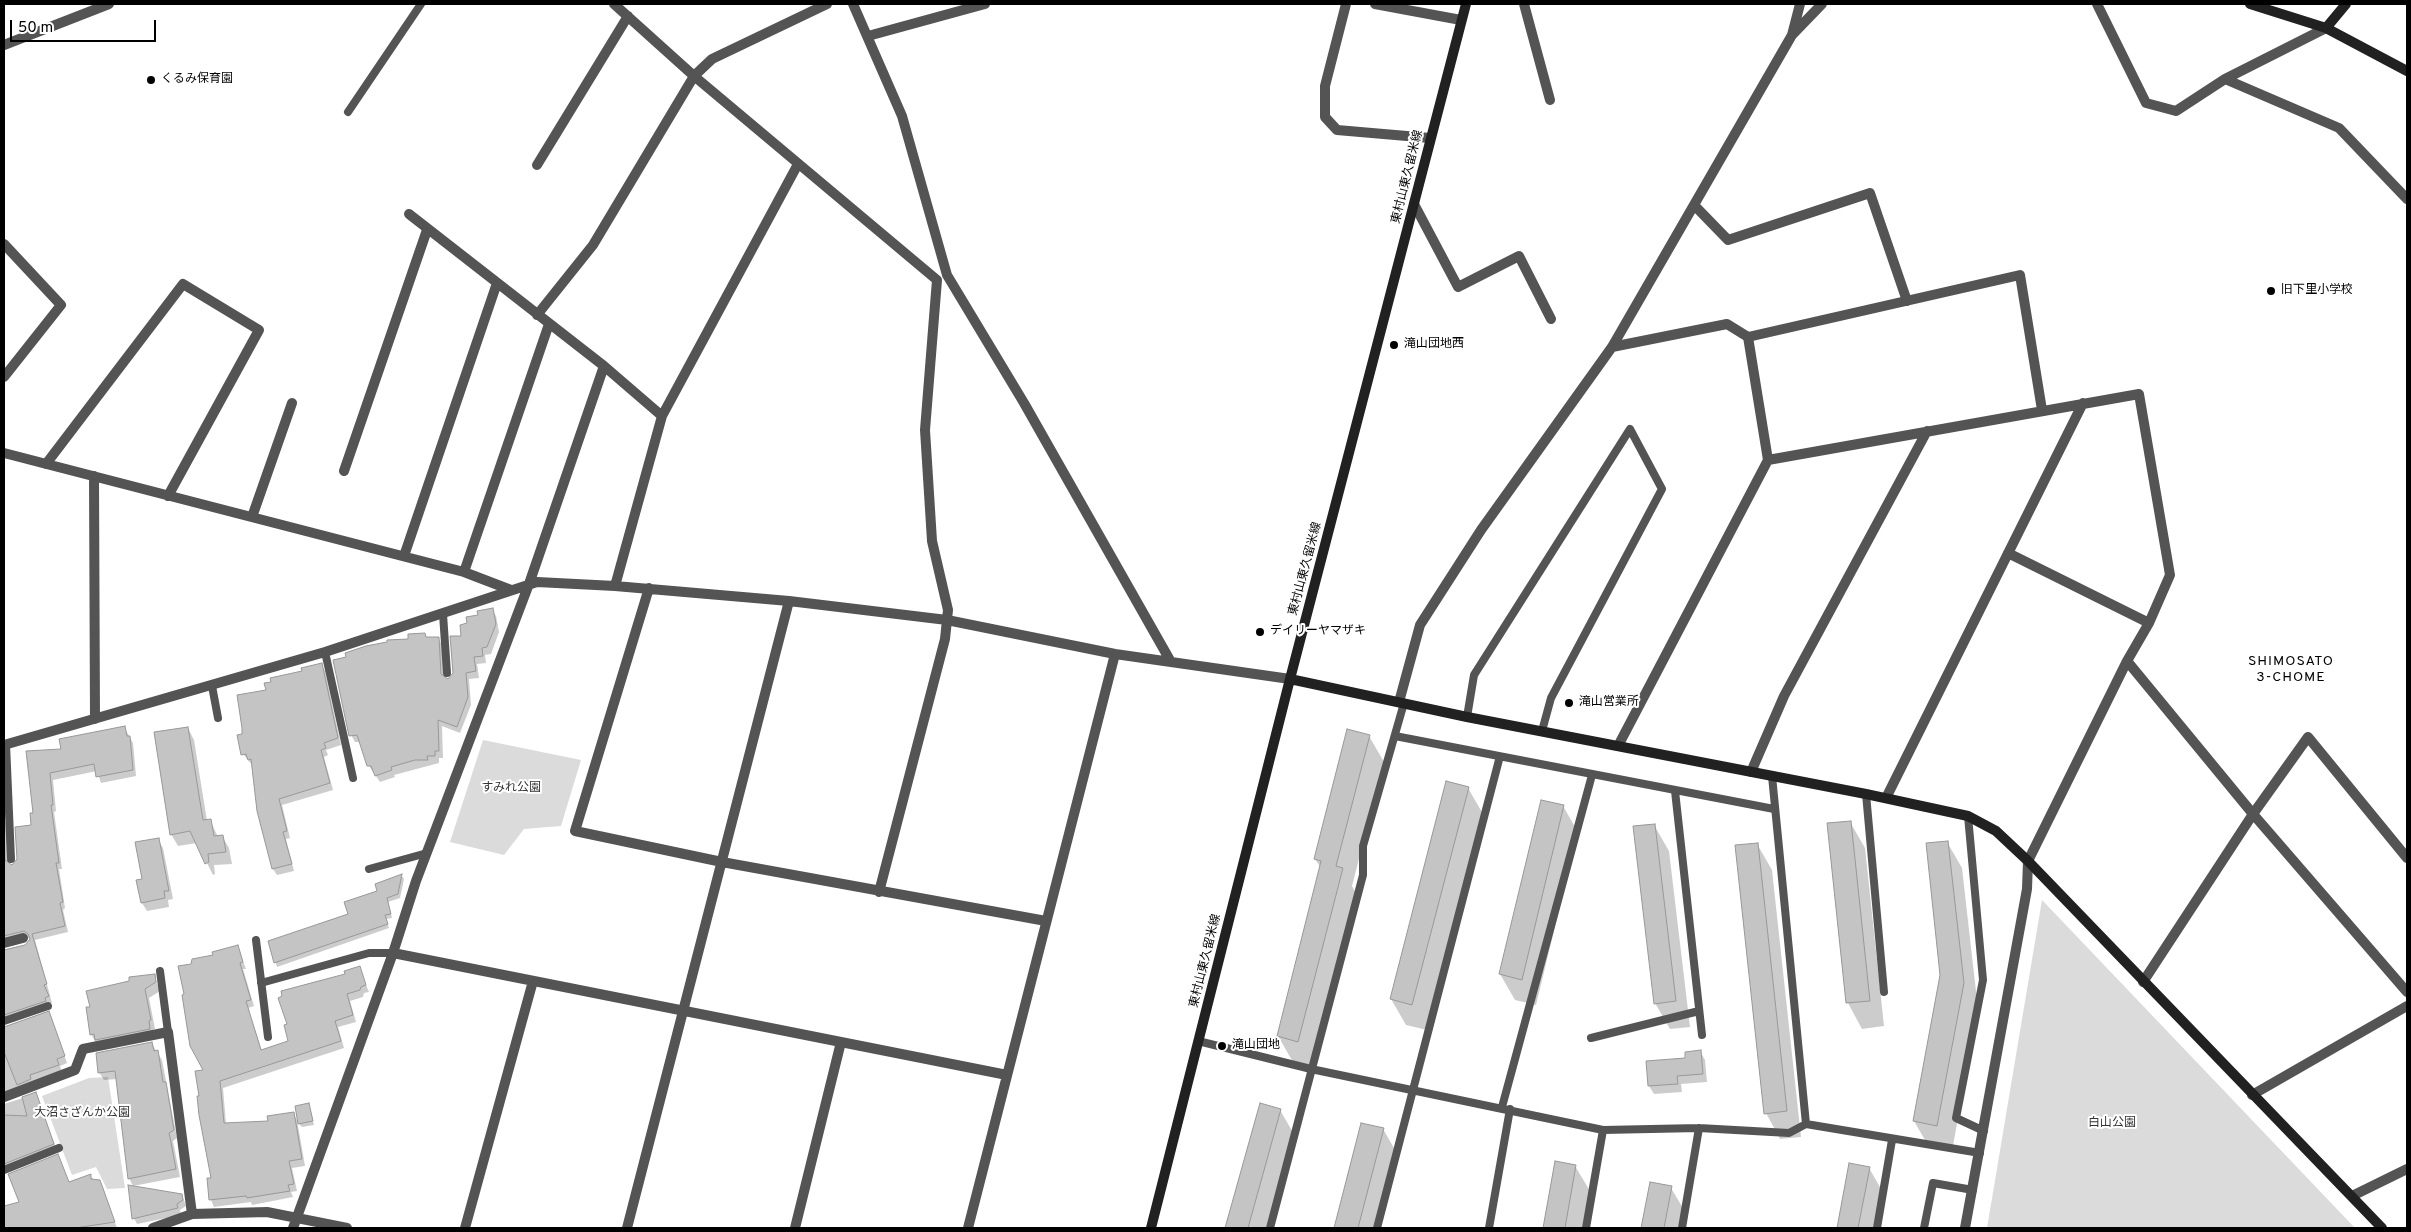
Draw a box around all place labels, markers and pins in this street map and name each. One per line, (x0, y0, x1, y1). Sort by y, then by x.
place label: くるみ保育園 (161, 73, 233, 87)
marker: くるみ保育園 (145, 74, 157, 86)
place label: 旧下里小学校 (2281, 284, 2353, 298)
marker: 旧下里小学校 (2265, 285, 2277, 297)
place label: 滝山団地西 (1404, 338, 1464, 352)
marker: 滝山団地西 (1388, 339, 1400, 351)
place label: デイリーヤマザキ (1270, 625, 1366, 639)
marker: デイリーヤマザキ (1254, 626, 1266, 638)
place label: 滝山営業所 (1579, 696, 1639, 710)
marker: 滝山営業所 (1563, 697, 1575, 709)
place label: 滝山団地 (1232, 1039, 1280, 1053)
marker: 滝山団地 (1216, 1040, 1228, 1052)

